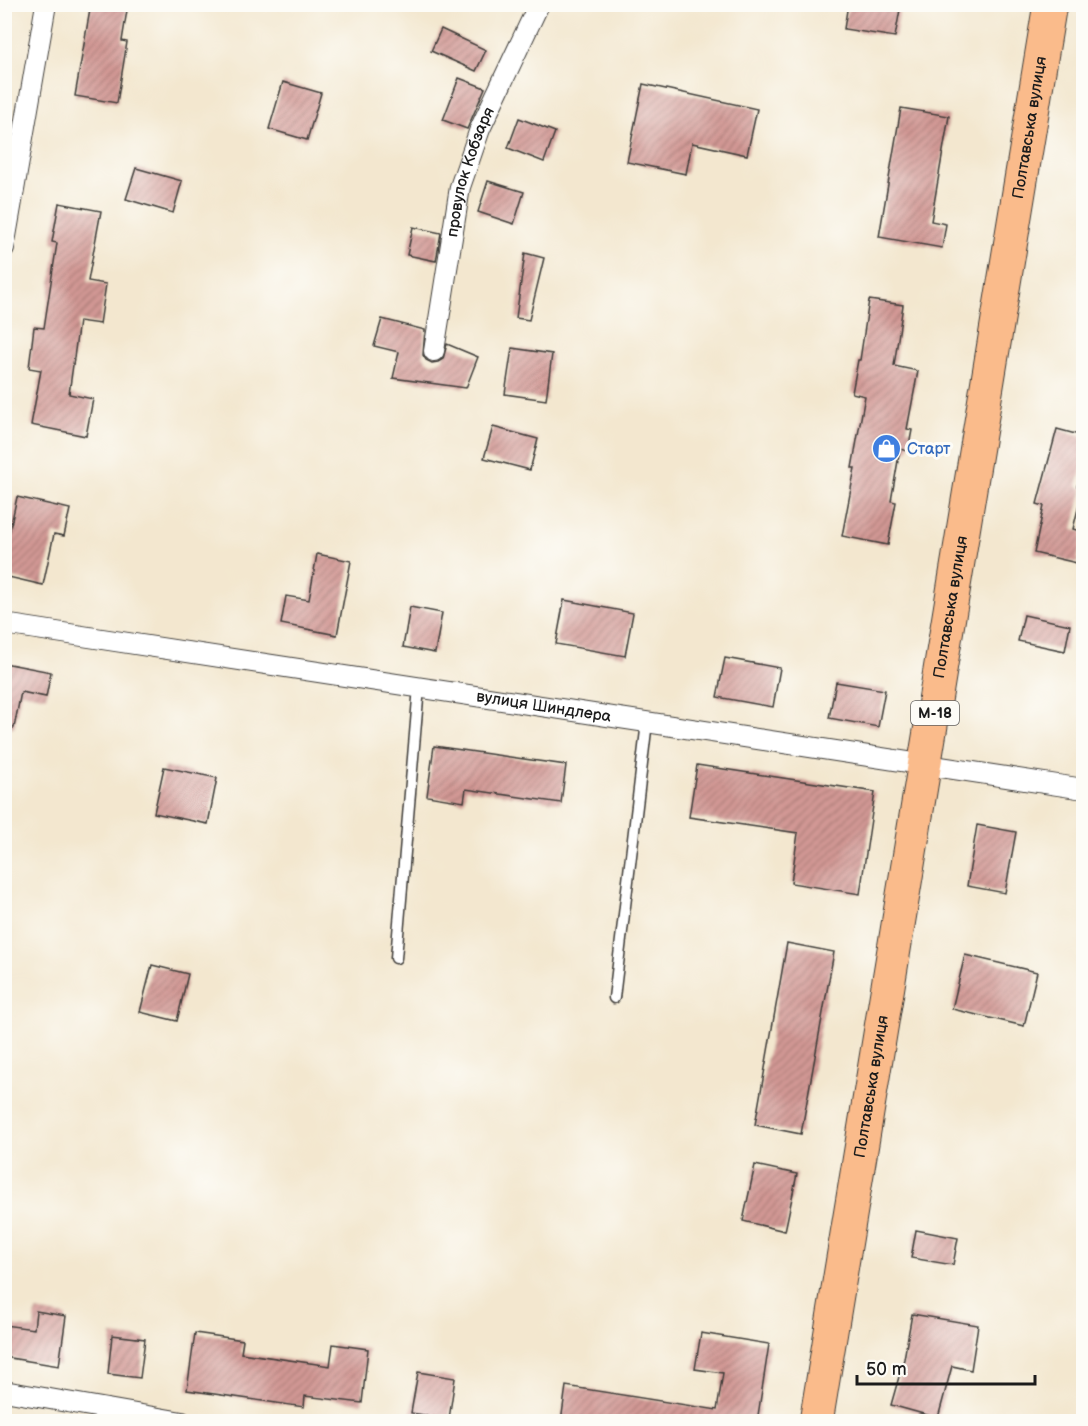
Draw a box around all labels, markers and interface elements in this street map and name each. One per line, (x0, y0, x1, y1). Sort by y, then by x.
street label: Полтавська вулиця (1009, 55, 1051, 200)
street label: провулок Кобзаря (443, 104, 499, 239)
shop icon: Старт (870, 433, 902, 465)
place label: Старт (907, 440, 951, 459)
street label: Полтавська вулиця (929, 534, 972, 680)
street label: вулиця Шиндлера (475, 687, 613, 726)
road number: М-18 (911, 701, 959, 725)
street label: Полтавська вулиця (850, 1014, 892, 1159)
scale bar (857, 1348, 1036, 1386)
text: 50 m (866, 1359, 907, 1380)

